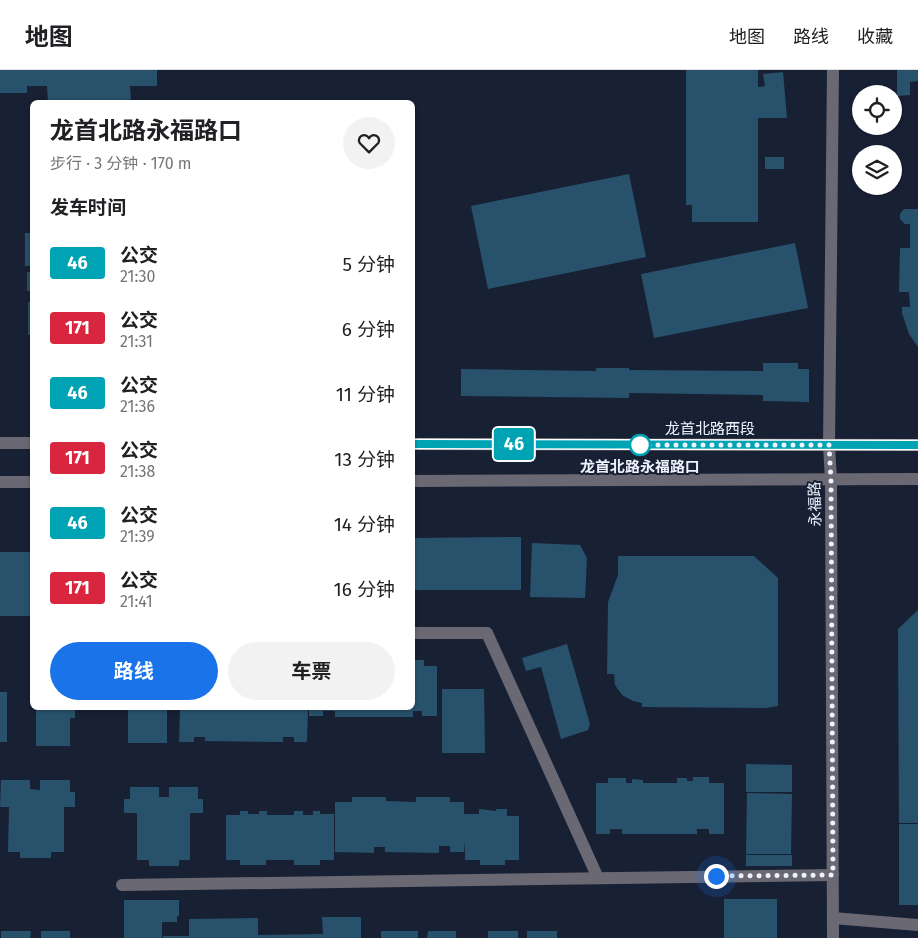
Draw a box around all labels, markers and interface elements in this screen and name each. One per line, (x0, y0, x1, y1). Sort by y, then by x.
text: 地图 (25, 23, 73, 51)
text: 地图 (729, 26, 765, 48)
text: 路线 (793, 26, 829, 48)
text: 收藏 (857, 26, 893, 48)
map controls (852, 85, 902, 195)
button: locate (852, 85, 902, 135)
text: 龙首北路永福路口 (50, 117, 242, 145)
button: heart (343, 117, 395, 169)
button: layers (852, 145, 902, 195)
text: 步行 · 3 分钟 · 170 m (50, 154, 192, 173)
text: 发车时间 (50, 196, 126, 219)
text: 公交 (120, 244, 158, 267)
text: 46 (67, 252, 88, 274)
text: 5 分钟 (342, 253, 395, 276)
text: 21:30 (120, 267, 155, 286)
text: 公交 (120, 309, 158, 332)
text: 171 (65, 317, 90, 339)
text: 6 分钟 (342, 318, 395, 341)
text: 21:31 (120, 332, 153, 351)
text: 公交 (120, 374, 158, 397)
text: 46 (67, 382, 88, 404)
text: 11 分钟 (336, 383, 395, 406)
text: 21:36 (120, 397, 155, 416)
street label: 龙首北路西段 (665, 420, 755, 438)
line badge: 46 (492, 428, 536, 460)
text: 46 (504, 433, 524, 455)
marker: 龙首北路永福路口 (629, 434, 651, 456)
text: 公交 (120, 439, 158, 462)
text: 171 (65, 447, 90, 469)
text: 13 分钟 (334, 448, 395, 471)
place label: 龙首北路永福路口 (580, 458, 700, 476)
text: 21:38 (120, 462, 155, 481)
street label: 永福路 (806, 481, 824, 527)
text: 公交 (120, 504, 158, 527)
text: 46 (67, 512, 88, 534)
text: 14 分钟 (334, 513, 395, 536)
text: 21:39 (120, 527, 155, 546)
text: 公交 (120, 569, 158, 592)
text: 171 (65, 577, 90, 599)
text: 16 分钟 (334, 578, 395, 601)
text: 21:41 (120, 592, 153, 611)
button: 路线 (50, 642, 218, 700)
button: 车票 (228, 642, 395, 700)
your location (704, 864, 729, 889)

